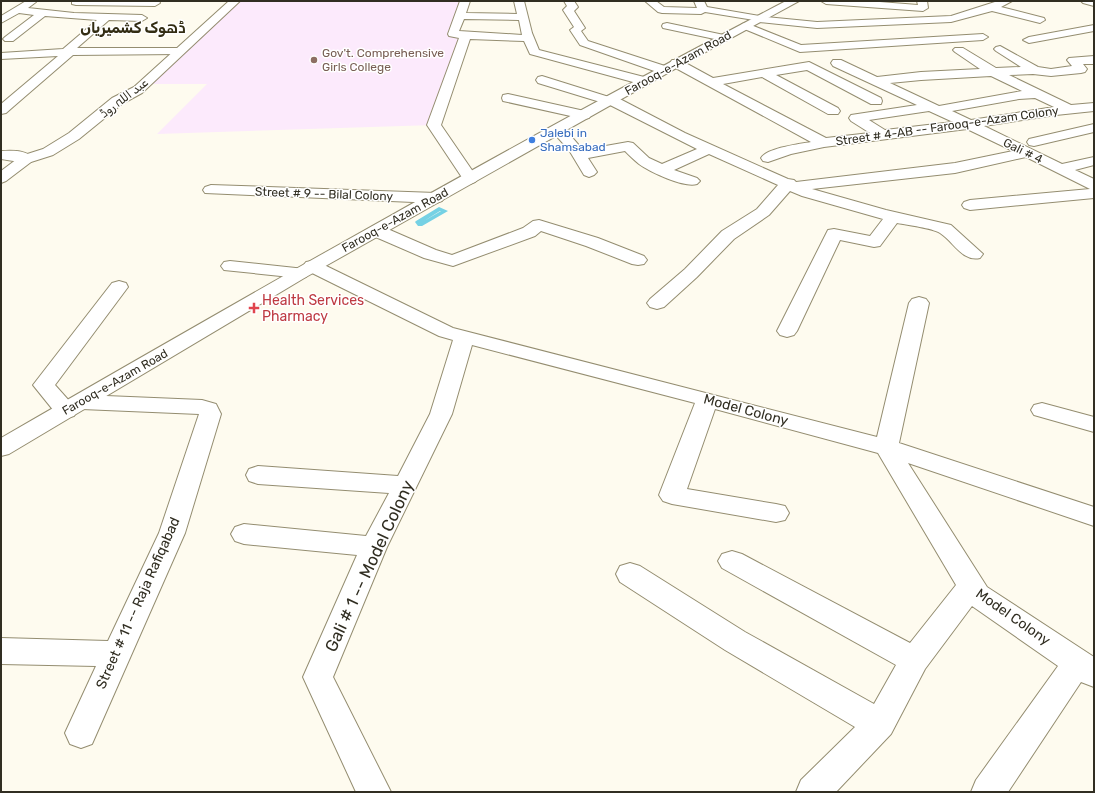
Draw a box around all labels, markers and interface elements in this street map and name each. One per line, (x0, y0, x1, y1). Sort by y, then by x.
district label: ڈھوک کشمیریاں (80, 19, 186, 37)
street label: Farooq-e-Azam Road (622, 28, 734, 98)
place label: Gov't. Comprehensive Girls College (322, 46, 444, 74)
marker: Gov't. Comprehensive Girls College (309, 55, 319, 65)
street label: عبد اللہ روڈ (97, 75, 152, 121)
street label: Street # 4-AB -- Farooq-e-Azam Colony (835, 103, 1060, 149)
place label: Jalebi in Shamsabad (540, 126, 606, 154)
marker: Jalebi in Shamsabad (527, 135, 537, 145)
street label: Gali # 4 (1001, 135, 1046, 167)
street label: Street # 9 -- Bilal Colony (255, 185, 394, 203)
street label: Farooq-e-Azam Road (339, 185, 451, 255)
place label: Health Services Pharmacy (262, 292, 364, 325)
marker: Health Services Pharmacy (249, 303, 259, 313)
street label: Farooq-e-Azam Road (60, 346, 170, 418)
street label: Model Colony (702, 391, 790, 430)
street label: Gali # 1 -- Model Colony (320, 477, 418, 655)
street label: Street # 11 -- Raja Rafiqabad (92, 514, 184, 692)
street label: Model Colony (973, 585, 1054, 649)

